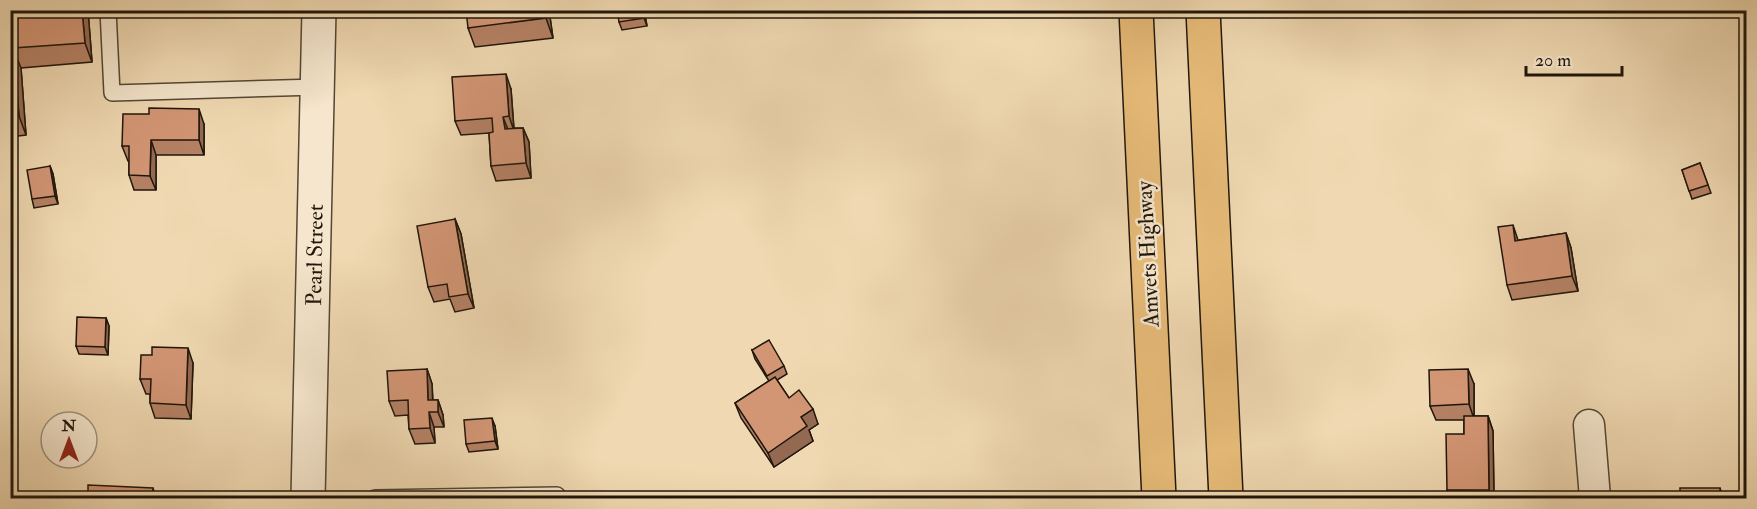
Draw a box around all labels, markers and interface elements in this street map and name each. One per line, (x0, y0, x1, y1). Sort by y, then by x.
scale bar (1526, 39, 1622, 77)
text: 20 m (1535, 49, 1571, 72)
street label: Amvets Highway (1130, 180, 1166, 329)
street label: Pearl Street (300, 204, 330, 306)
north arrow (39, 410, 99, 470)
text: N (61, 416, 77, 436)

